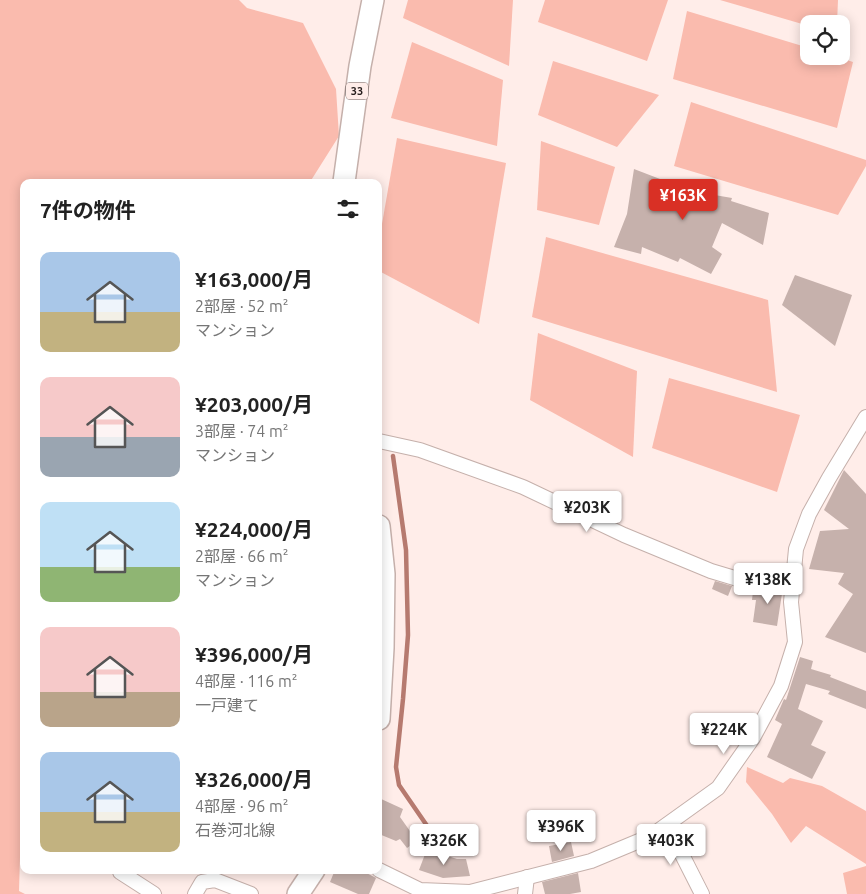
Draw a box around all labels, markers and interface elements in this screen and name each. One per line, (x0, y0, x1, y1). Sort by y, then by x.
map controls (800, 15, 850, 65)
button: locate (800, 15, 850, 65)
road number: 33 (346, 82, 368, 100)
pin: ¥163K (648, 178, 718, 221)
text: ¥163K (660, 186, 706, 204)
icon: filters (334, 195, 362, 223)
text: 7件の物件 (40, 198, 136, 222)
text: ¥163,000/月 (195, 267, 313, 291)
icon: home (80, 272, 140, 332)
text: 2部屋 · 52 m² (195, 297, 289, 315)
text: マンション (195, 321, 275, 339)
text: ¥203,000/月 (195, 392, 313, 416)
icon: home (80, 397, 140, 457)
text: 3部屋 · 74 m² (195, 422, 289, 440)
text: マンション (195, 446, 275, 464)
pin: ¥203K (552, 490, 622, 533)
text: ¥203K (564, 498, 610, 516)
text: ¥224,000/月 (195, 517, 313, 541)
icon: home (80, 522, 140, 582)
text: 2部屋 · 66 m² (195, 547, 289, 565)
pin: ¥138K (733, 562, 803, 605)
text: ¥138K (745, 570, 791, 588)
text: マンション (195, 571, 275, 589)
text: ¥396,000/月 (195, 642, 313, 666)
icon: home (80, 647, 140, 707)
text: 4部屋 · 116 m² (195, 672, 298, 690)
text: 一戸建て (195, 696, 259, 714)
pin: ¥224K (689, 712, 759, 755)
text: ¥224K (701, 720, 747, 738)
text: ¥326,000/月 (195, 767, 313, 791)
icon: home (80, 772, 140, 832)
text: 4部屋 · 96 m² (195, 797, 289, 815)
pin: ¥396K (526, 810, 596, 852)
text: ¥396K (538, 817, 584, 835)
text: 石巻河北線 (195, 821, 275, 839)
pin: ¥326K (409, 824, 479, 866)
pin: ¥403K (636, 824, 706, 866)
text: ¥326K (421, 831, 467, 849)
text: ¥403K (648, 831, 694, 849)

